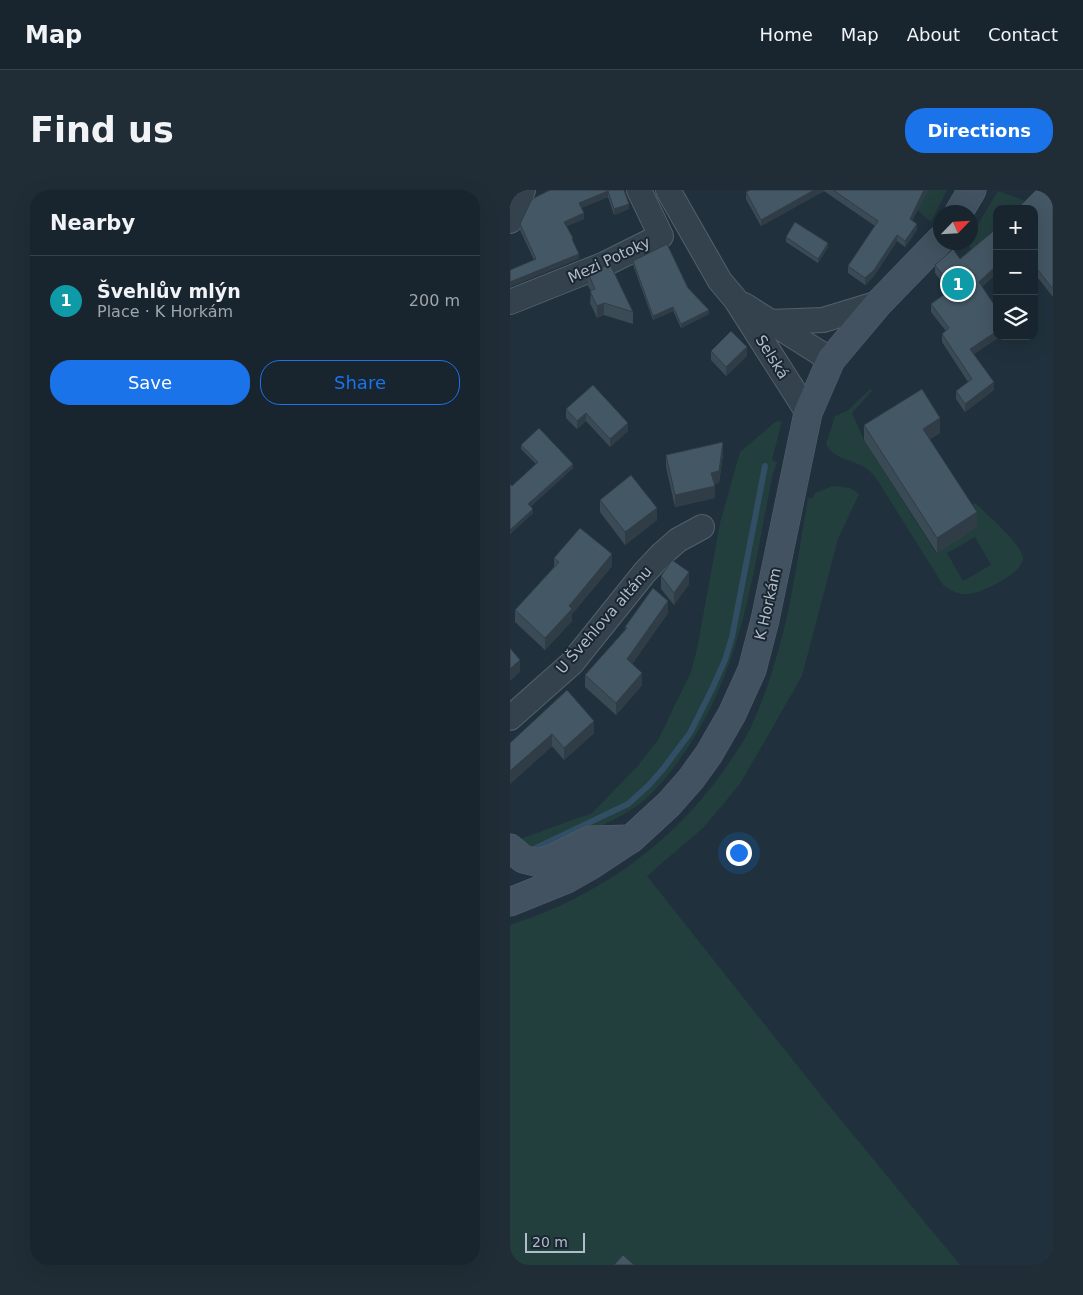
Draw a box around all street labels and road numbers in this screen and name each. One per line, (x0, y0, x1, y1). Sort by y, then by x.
street label: Mezi Potoky (565, 233, 653, 287)
street label: Selská (752, 332, 792, 382)
street label: U Švehlova altánu (552, 562, 656, 677)
street label: K Horkám (751, 566, 785, 642)

